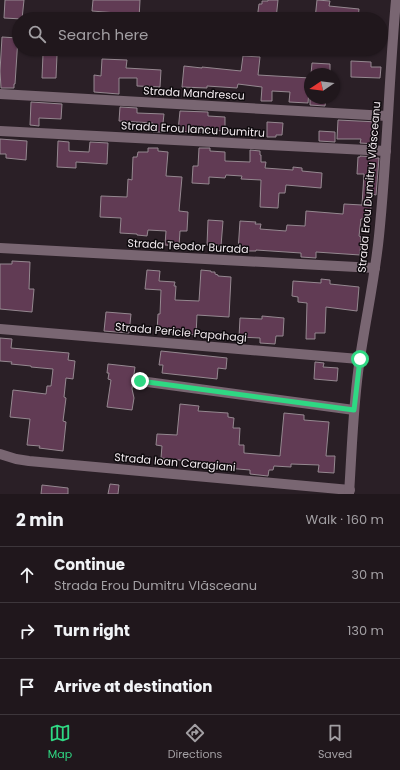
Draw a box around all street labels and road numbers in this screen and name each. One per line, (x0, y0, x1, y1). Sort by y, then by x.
street label: Strada Mandrescu (143, 82, 245, 104)
street label: Strada Erou Dumitru Vlăsceanu (354, 101, 384, 273)
street label: Strada Erou Iancu Dumitru (120, 117, 266, 141)
street label: Strada Teodor Burada (127, 235, 249, 257)
street label: Strada Pericle Papahagi (114, 318, 248, 346)
street label: Strada Ioan Caragiani (114, 449, 237, 475)

